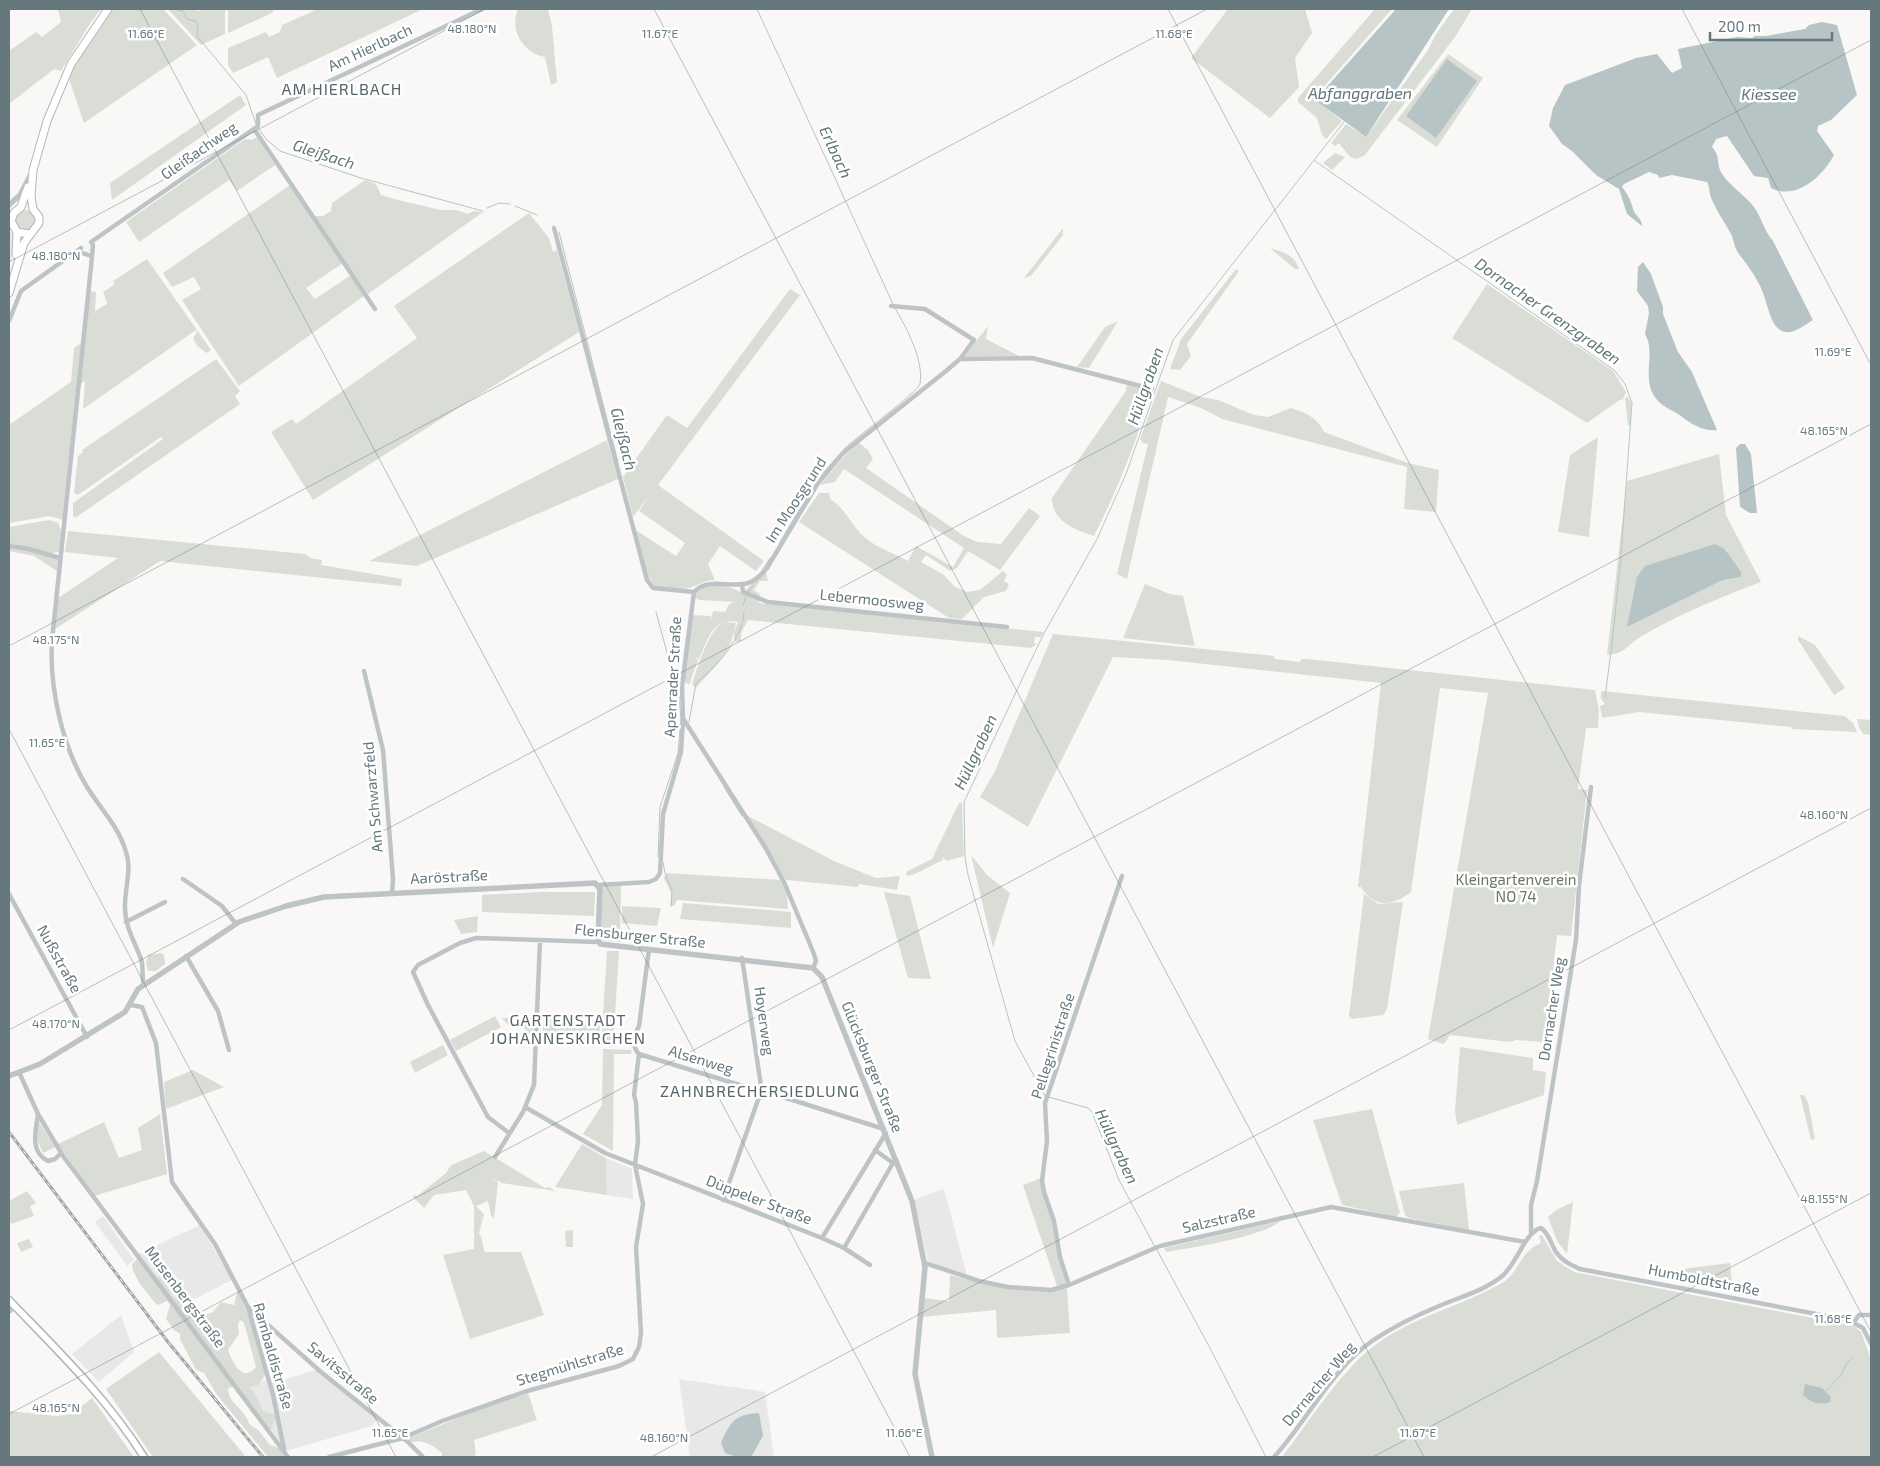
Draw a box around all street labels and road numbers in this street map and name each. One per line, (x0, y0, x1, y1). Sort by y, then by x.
street label: Am Hierlbach (325, 20, 415, 74)
street label: Gleißachweg (157, 117, 240, 183)
street label: Im Moosgrund (761, 453, 830, 546)
street label: Lebermoosweg (819, 585, 926, 614)
street label: Apenrader Straße (660, 616, 684, 738)
street label: Am Schwarzfeld (358, 741, 386, 853)
street label: Aaröstraße (410, 865, 488, 887)
street label: Flensburger Straße (574, 919, 707, 951)
street label: Nußstraße (34, 921, 86, 996)
street label: Dornacher Weg (1534, 955, 1568, 1062)
street label: Hoyerweg (751, 985, 779, 1057)
street label: Pellegrinistraße (1026, 991, 1078, 1101)
street label: Glücksburger Straße (838, 998, 907, 1135)
street label: Alsenweg (667, 1041, 737, 1078)
street label: Düppeler Straße (704, 1171, 815, 1228)
street label: Salzstraße (1180, 1202, 1257, 1236)
street label: Musenbergstraße (142, 1242, 230, 1351)
street label: Humboldtstraße (1647, 1259, 1762, 1299)
street label: Rambaldistraße (250, 1300, 298, 1411)
street label: Savitsstraße (304, 1337, 383, 1407)
street label: Dornacher Weg (1278, 1337, 1359, 1429)
street label: Stegmühlstraße (514, 1339, 625, 1389)

